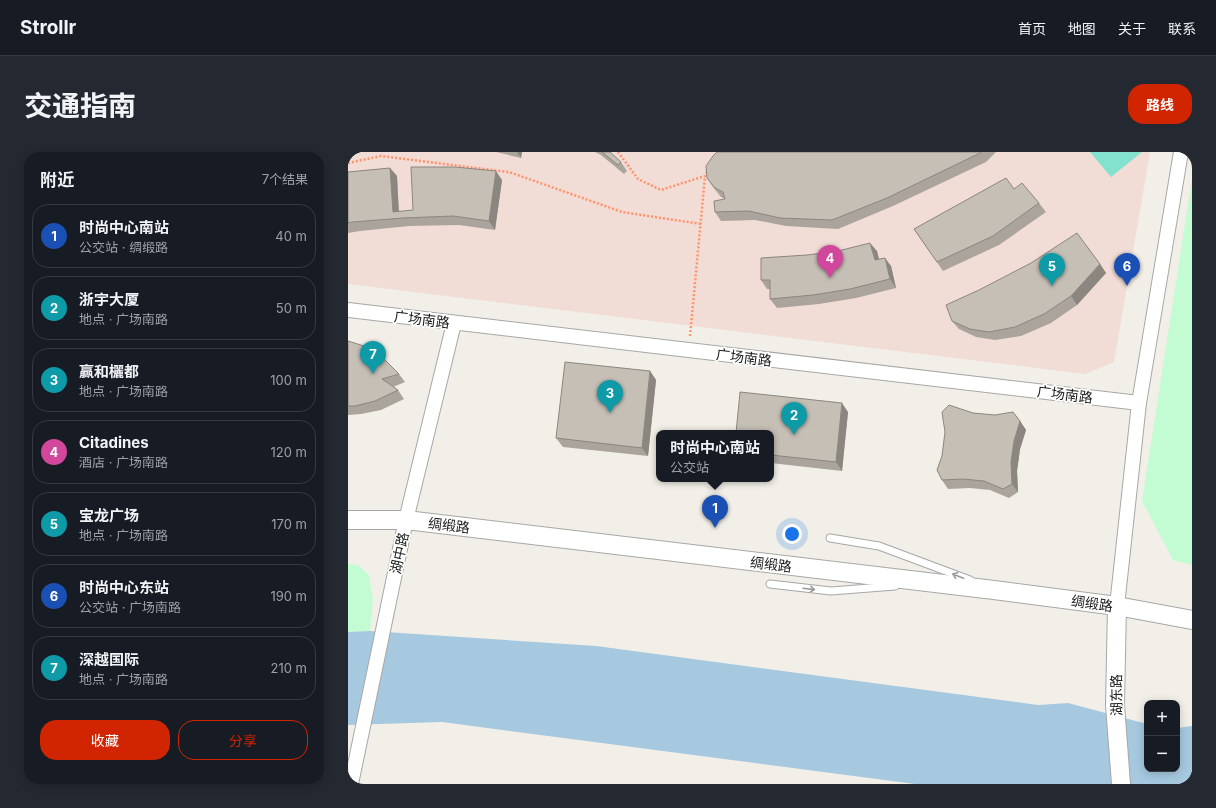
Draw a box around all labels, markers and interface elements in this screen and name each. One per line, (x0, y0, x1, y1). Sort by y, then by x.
text: Strollr (20, 16, 76, 39)
text: 首页 (1018, 20, 1046, 37)
text: 地图 (1068, 20, 1096, 37)
text: 关于 (1118, 20, 1146, 37)
text: 联系 (1168, 20, 1196, 37)
button: 路线 (1128, 84, 1192, 124)
text: 交通指南 (24, 89, 136, 123)
text: 附近 (40, 170, 74, 190)
text: 7个结果 (262, 171, 308, 187)
text: 时尚中心南站 (79, 218, 169, 237)
text: 1 (51, 228, 57, 244)
text: 40 m (275, 228, 307, 244)
text: 公交站 · 绸缎路 (79, 239, 168, 255)
pin: 4 (817, 245, 843, 278)
pin: 5 (1039, 253, 1065, 286)
pin: 6 (1114, 253, 1140, 286)
text: 浙宇大厦 (79, 290, 139, 309)
text: 2 (50, 300, 58, 316)
text: 50 m (276, 300, 307, 316)
street label: 广场南路 (393, 307, 451, 331)
text: 地点 · 广场南路 (79, 311, 168, 327)
pin: 7 (360, 341, 386, 374)
street label: 广场南路 (715, 345, 773, 369)
text: 赢和欐都 (79, 362, 139, 381)
text: 3 (50, 372, 58, 388)
text: 100 m (270, 372, 307, 388)
pin: 3 (597, 380, 623, 413)
street label: 广场南路 (1036, 382, 1094, 406)
text: 地点 · 广场南路 (79, 383, 168, 399)
pin: 2 (781, 402, 807, 435)
popup (656, 430, 774, 482)
text: Citadines (79, 433, 149, 452)
text: 时尚中心南站 (670, 438, 760, 457)
text: 4 (50, 444, 58, 460)
text: 120 m (271, 444, 307, 460)
text: 酒店 · 广场南路 (79, 454, 168, 470)
text: 公交站 (670, 459, 709, 475)
pin: 1 (702, 495, 728, 528)
text: 宝龙广场 (79, 506, 139, 525)
street label: 绸缎路 (427, 514, 471, 536)
text: 5 (50, 516, 58, 532)
text: 170 m (271, 516, 307, 532)
your location (782, 524, 802, 544)
text: 地点 · 广场南路 (79, 527, 168, 543)
street label: 湖中路 (386, 531, 412, 575)
street label: 绸缎路 (749, 553, 793, 575)
one-way arrow (952, 571, 964, 579)
text: 时尚中心东站 (79, 578, 169, 597)
one-way arrow (802, 585, 815, 592)
text: 6 (50, 588, 58, 604)
text: 190 m (270, 588, 307, 604)
street label: 绸缎路 (1070, 592, 1114, 614)
text: 公交站 · 广场南路 (79, 599, 181, 615)
text: 深越国际 (79, 650, 139, 669)
text: 7 (50, 660, 58, 676)
text: 210 m (271, 660, 307, 676)
text: 地点 · 广场南路 (79, 671, 168, 687)
street label: 湖东路 (1107, 674, 1125, 716)
map controls (1144, 700, 1180, 772)
button: + (1144, 700, 1180, 736)
button: 收藏 (40, 720, 170, 760)
button: 分享 (178, 720, 308, 760)
button: − (1144, 736, 1180, 772)

